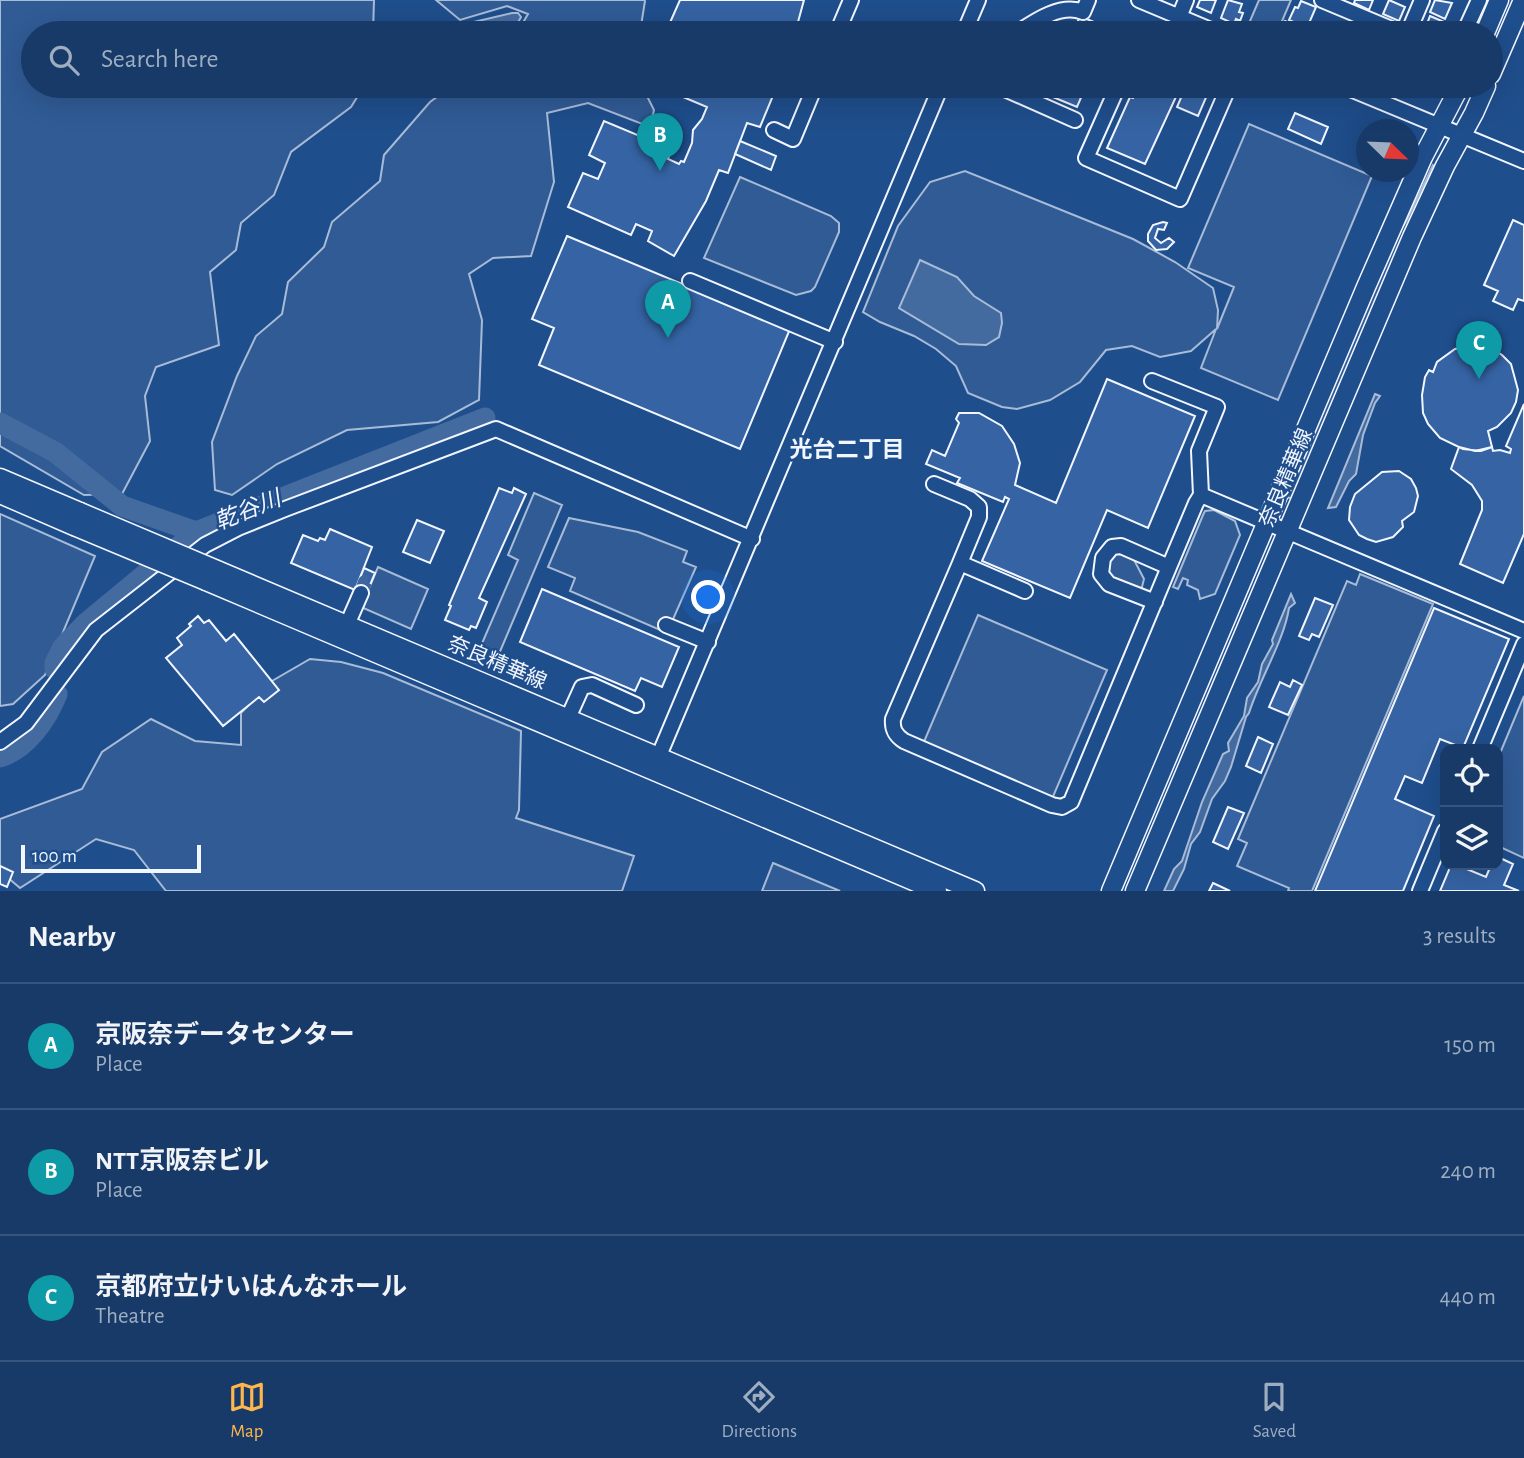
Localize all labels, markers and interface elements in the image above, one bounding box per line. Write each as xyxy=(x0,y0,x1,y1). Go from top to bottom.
search box xyxy=(21,21,1503,98)
icon: search xyxy=(45,41,83,79)
text: Search here xyxy=(101,46,219,72)
pin: B xyxy=(637,113,683,171)
north arrow xyxy=(1356,119,1419,182)
pin: A xyxy=(645,280,691,338)
pin: C xyxy=(1456,321,1502,379)
street label: 奈良精華線 xyxy=(1255,425,1316,530)
district label: 光台二丁目 xyxy=(790,437,905,462)
water label: 乾谷川 xyxy=(211,484,287,535)
your location xyxy=(691,580,725,614)
street label: 奈良精華線 xyxy=(445,632,550,693)
map controls xyxy=(1440,744,1503,870)
button: locate xyxy=(1440,744,1503,807)
button: layers xyxy=(1440,807,1503,870)
scale bar xyxy=(21,842,201,874)
text: 100 m xyxy=(32,847,77,866)
text: Nearby xyxy=(28,922,116,952)
text: 3 results xyxy=(1423,925,1496,948)
text: 京阪奈データセンター xyxy=(95,1022,355,1048)
text: A xyxy=(44,1034,58,1057)
text: 150 m xyxy=(1444,1034,1496,1057)
text: Place xyxy=(95,1053,143,1076)
text: NTT京阪奈ビル xyxy=(95,1148,269,1174)
text: B xyxy=(44,1160,58,1183)
text: 240 m xyxy=(1440,1160,1496,1183)
text: Place xyxy=(95,1179,143,1202)
text: 京都府立けいはんなホール xyxy=(95,1274,407,1300)
text: C xyxy=(45,1286,57,1309)
text: 440 m xyxy=(1440,1286,1496,1309)
text: Theatre xyxy=(95,1305,165,1328)
tab: Map xyxy=(228,1378,266,1443)
tab: Directions xyxy=(721,1378,797,1443)
tab: Saved xyxy=(1253,1378,1296,1443)

